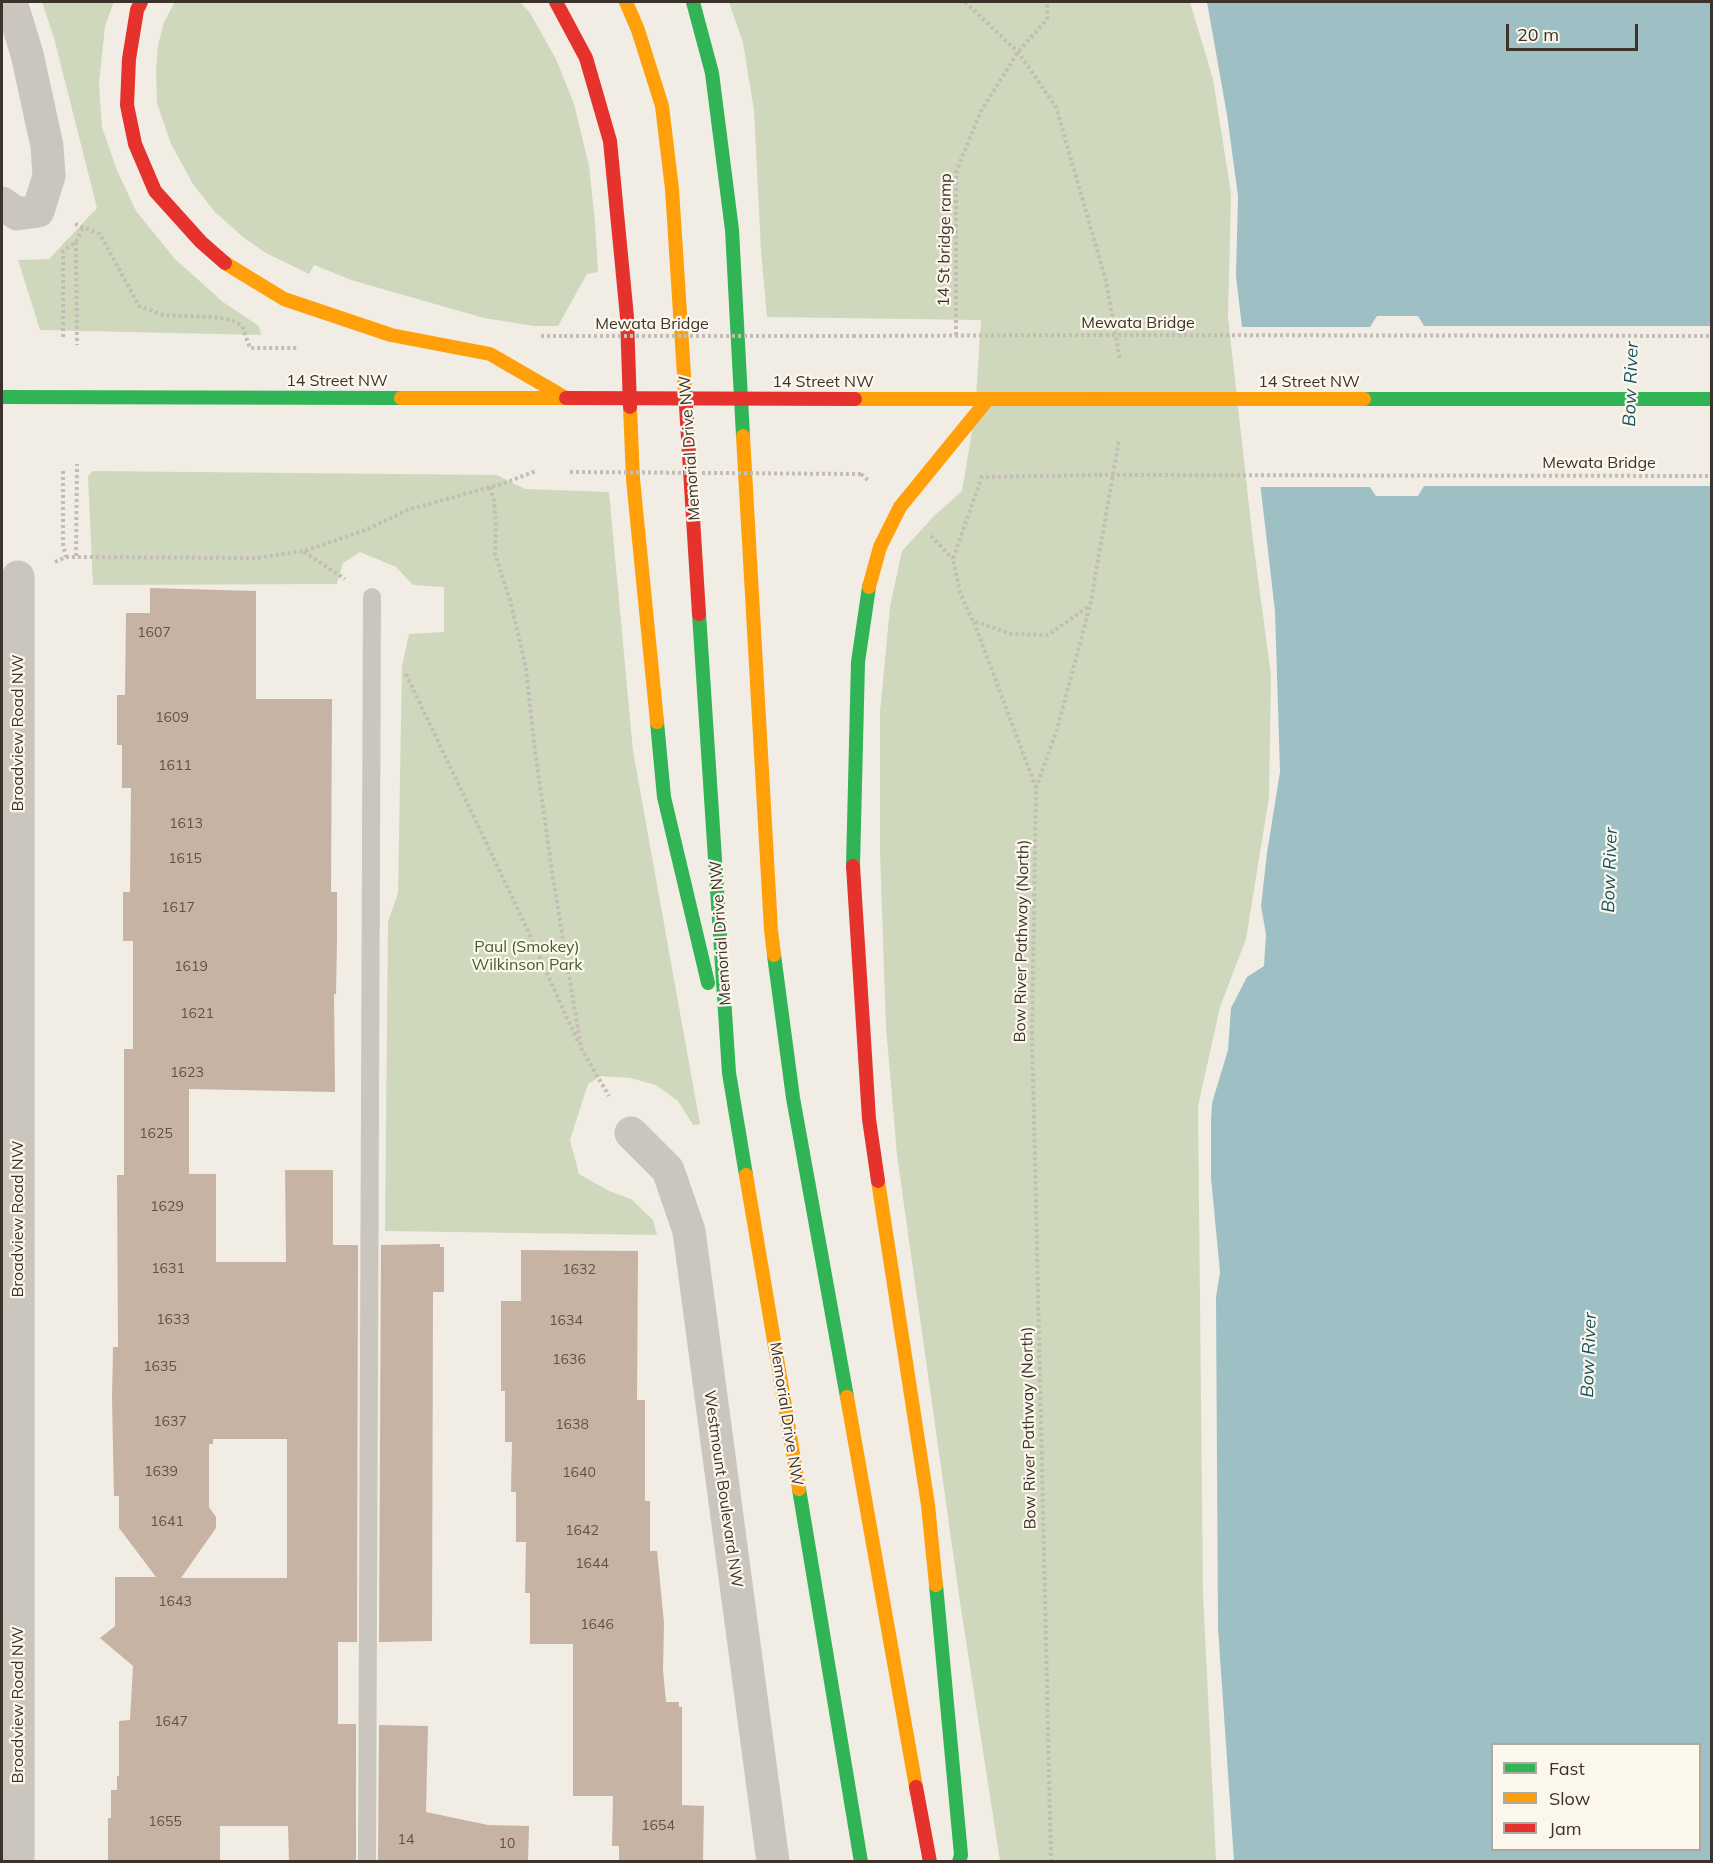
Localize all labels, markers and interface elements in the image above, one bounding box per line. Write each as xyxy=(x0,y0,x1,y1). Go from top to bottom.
scale bar xyxy=(1509,12,1641,50)
text: 20 m xyxy=(1517,23,1559,46)
street label: 14 St bridge ramp xyxy=(934,173,956,307)
street label: Mewata Bridge xyxy=(1081,313,1195,333)
street label: Mewata Bridge xyxy=(595,314,709,334)
water label: Bow River xyxy=(1619,341,1643,427)
street label: 14 Street NW xyxy=(286,371,388,391)
street label: 14 Street NW xyxy=(772,372,874,392)
street label: 14 Street NW xyxy=(1258,372,1360,392)
street label: Memorial Drive NW xyxy=(675,375,705,521)
street label: Mewata Bridge xyxy=(1542,453,1656,473)
house number: 1607 xyxy=(137,625,171,641)
street label: Broadview Road NW xyxy=(8,654,28,812)
house number: 1609 xyxy=(155,710,189,726)
house number: 1611 xyxy=(158,758,192,774)
house number: 1613 xyxy=(169,816,203,832)
water label: Bow River xyxy=(1598,827,1622,913)
street label: Bow River Pathway (North) xyxy=(1011,839,1033,1043)
house number: 1615 xyxy=(168,851,202,867)
street label: Memorial Drive NW xyxy=(706,860,736,1006)
house number: 1617 xyxy=(161,900,195,916)
park label: Paul (Smokey) Wilkinson Park xyxy=(471,937,583,975)
house number: 1619 xyxy=(174,959,208,975)
house number: 1621 xyxy=(180,1006,214,1022)
house number: 1623 xyxy=(170,1065,204,1081)
house number: 1625 xyxy=(139,1126,173,1142)
street label: Broadview Road NW xyxy=(8,1140,28,1298)
house number: 1629 xyxy=(150,1199,184,1215)
house number: 1631 xyxy=(151,1261,185,1277)
house number: 1632 xyxy=(562,1262,596,1278)
house number: 1633 xyxy=(156,1312,190,1328)
water label: Bow River xyxy=(1577,1312,1601,1398)
house number: 1634 xyxy=(549,1313,583,1329)
street label: Bow River Pathway (North) xyxy=(1018,1326,1040,1530)
street label: Memorial Drive NW xyxy=(765,1341,807,1487)
house number: 1636 xyxy=(552,1352,586,1368)
house number: 1635 xyxy=(143,1359,177,1375)
street label: Westmount Boulevard NW xyxy=(700,1389,746,1589)
house number: 1637 xyxy=(153,1414,187,1430)
house number: 1638 xyxy=(555,1417,589,1433)
house number: 1639 xyxy=(144,1464,178,1480)
house number: 1640 xyxy=(562,1465,596,1481)
house number: 1641 xyxy=(150,1514,184,1530)
house number: 1642 xyxy=(565,1523,599,1539)
house number: 1644 xyxy=(575,1556,609,1572)
house number: 1643 xyxy=(158,1594,192,1610)
house number: 1646 xyxy=(580,1617,614,1633)
street label: Broadview Road NW xyxy=(8,1626,28,1784)
house number: 1647 xyxy=(154,1714,188,1730)
legend xyxy=(1491,1743,1701,1851)
text: Fast xyxy=(1549,1757,1585,1780)
text: Slow xyxy=(1549,1787,1590,1810)
house number: 1655 xyxy=(148,1814,182,1830)
text: Jam xyxy=(1549,1817,1582,1840)
house number: 1654 xyxy=(641,1818,675,1834)
house number: 14 xyxy=(398,1832,414,1848)
house number: 10 xyxy=(499,1836,515,1852)

